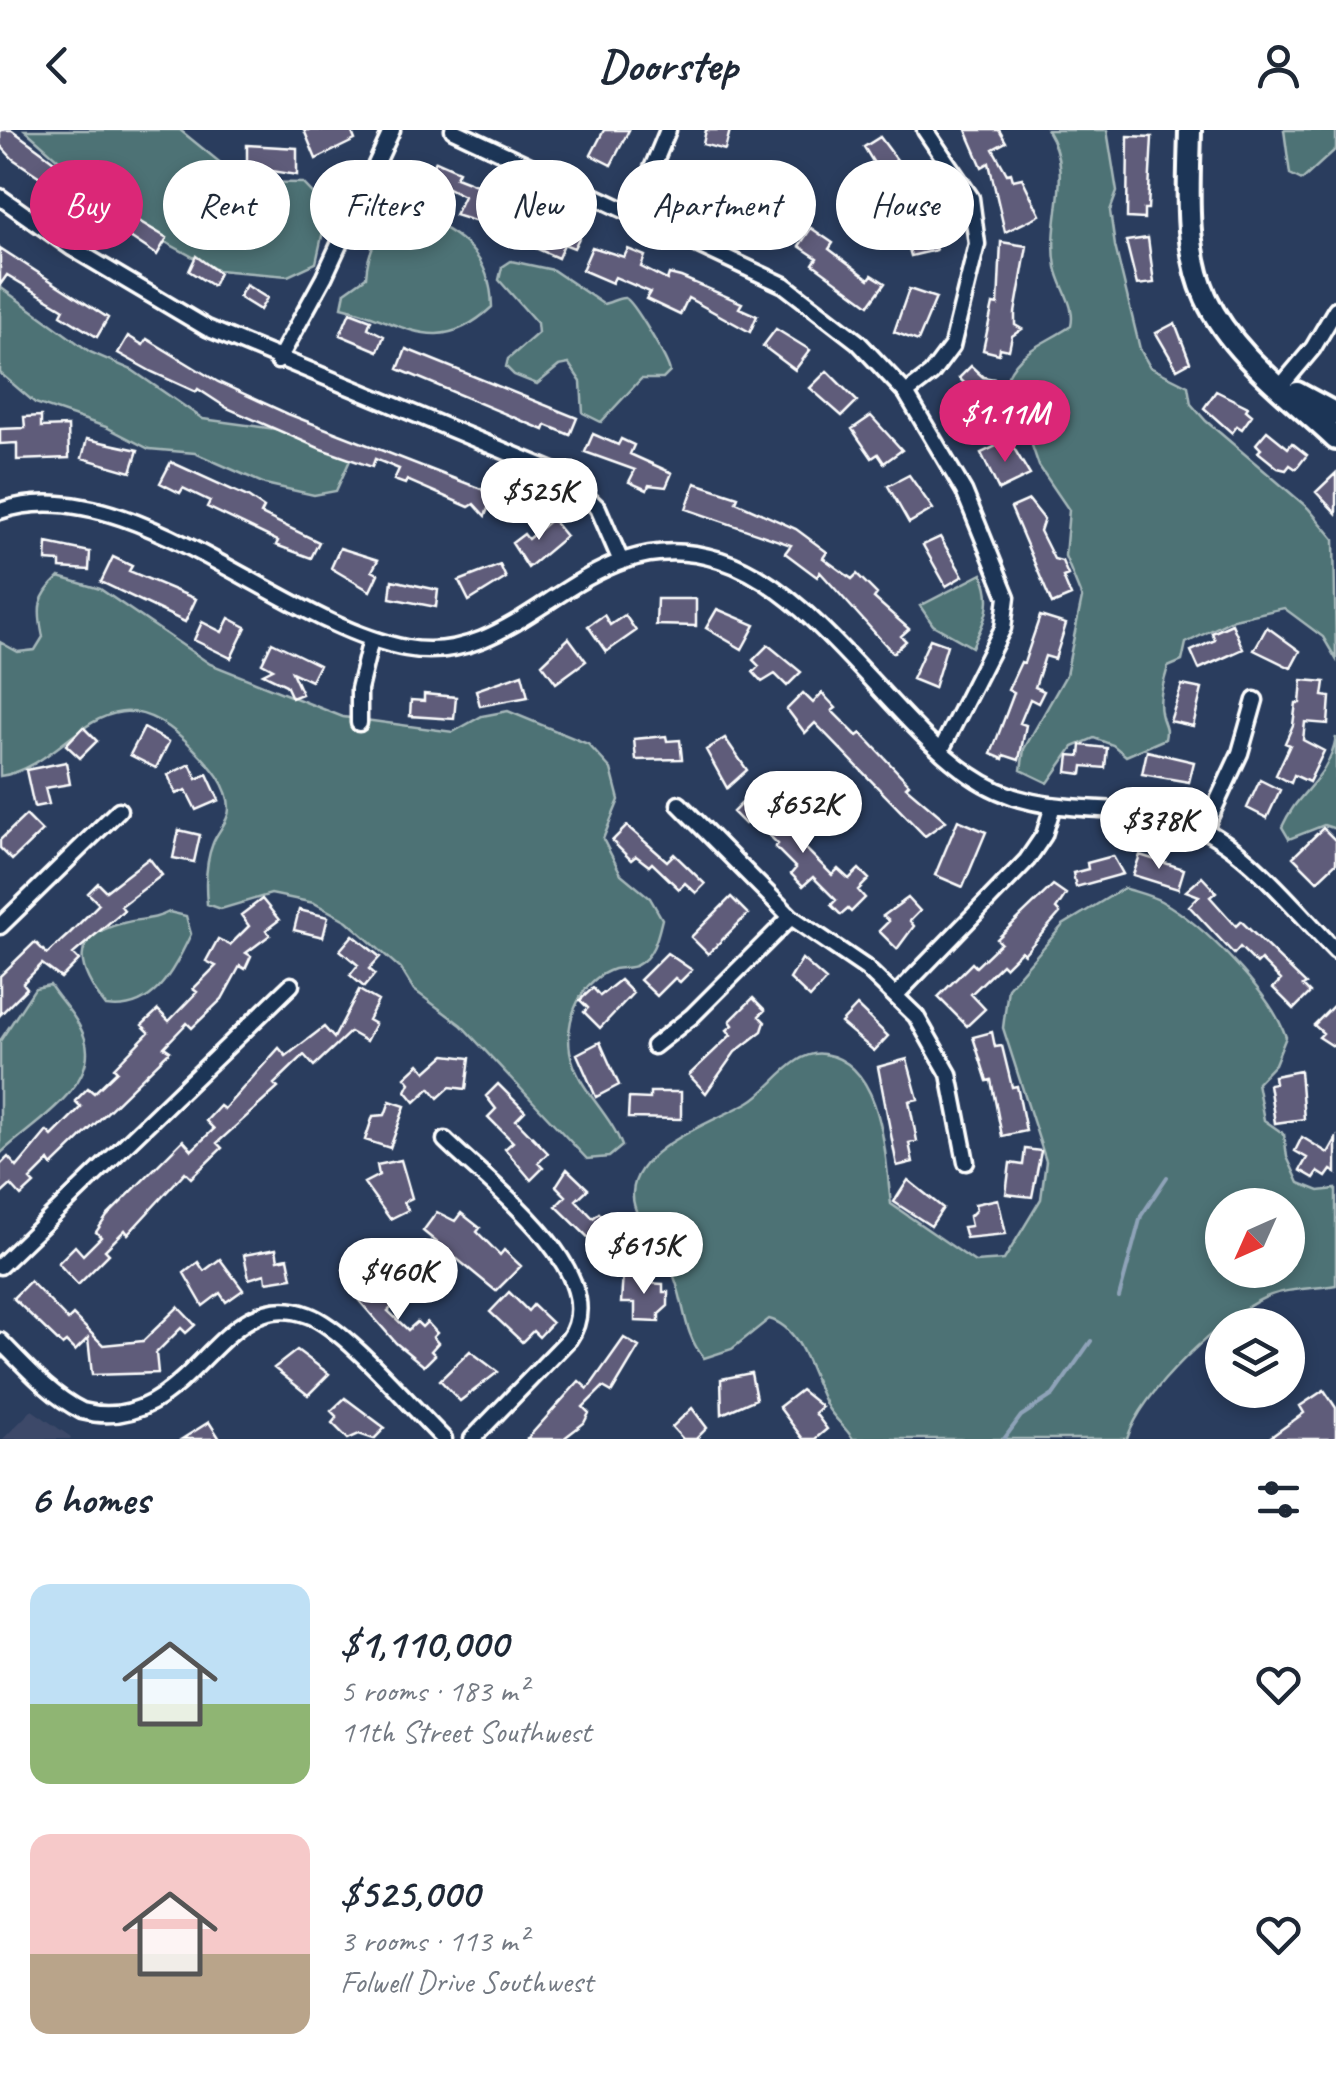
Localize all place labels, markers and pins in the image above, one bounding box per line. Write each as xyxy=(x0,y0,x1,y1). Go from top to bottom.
pin: $1.11M xyxy=(924,380,1086,465)
pin: $525K xyxy=(469,458,609,543)
pin: $652K xyxy=(733,771,873,856)
pin: $378K xyxy=(1089,787,1229,872)
pin: $615K xyxy=(574,1212,714,1297)
pin: $460K xyxy=(328,1238,468,1323)

